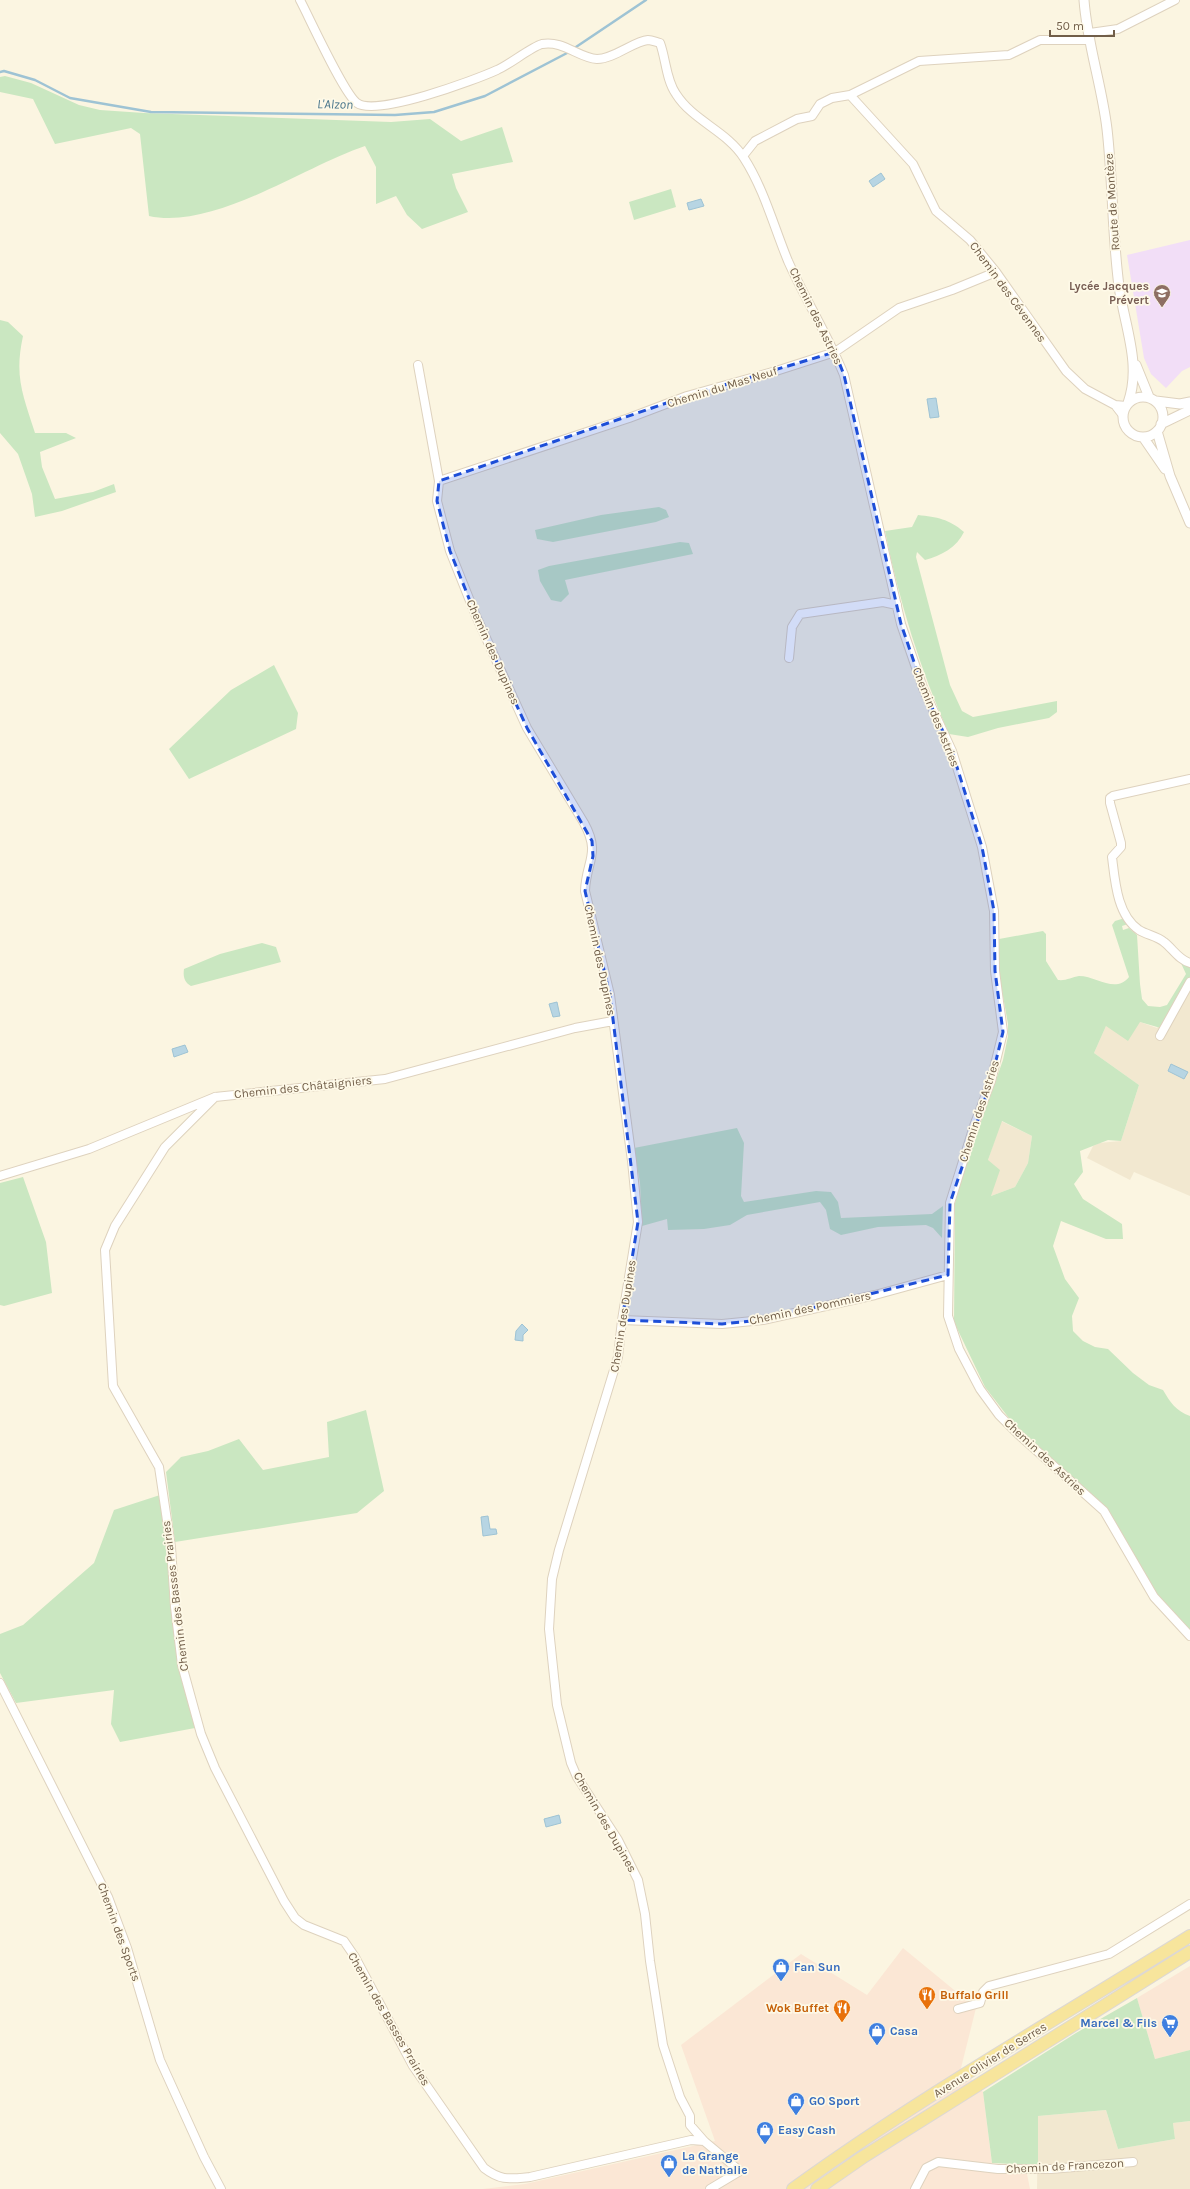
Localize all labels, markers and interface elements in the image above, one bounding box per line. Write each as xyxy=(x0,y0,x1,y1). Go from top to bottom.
scale bar xyxy=(1050,12,1114,38)
text: 50 m xyxy=(1056,19,1084,33)
water label: L'Alzon xyxy=(317,96,353,112)
street label: Route de Montèze xyxy=(1102,153,1122,251)
street label: Chemin des Cévennes xyxy=(967,239,1049,345)
street label: Chemin des Astries xyxy=(786,265,846,367)
place label: Lycée Jacques Prévert xyxy=(1069,279,1149,307)
school or university icon: Lycée Jacques Prévert xyxy=(1152,283,1172,308)
street label: Chemin du Mas Neuf xyxy=(665,363,780,410)
street label: Chemin des Dupines xyxy=(464,597,522,707)
street label: Chemin des Astries xyxy=(910,665,962,769)
street label: Chemin des Dupines xyxy=(581,903,619,1017)
street label: Chemin des Astries xyxy=(956,1058,1002,1164)
street label: Chemin des Châtaigniers xyxy=(233,1073,373,1101)
street label: Chemin des Dupines xyxy=(607,1259,639,1373)
street label: Chemin des Pommiers xyxy=(748,1288,872,1328)
street label: Chemin des Astries xyxy=(1001,1416,1089,1498)
street label: Chemin des Basses Prairies xyxy=(159,1520,191,1672)
street label: Chemin des Dupines xyxy=(571,1769,639,1875)
street label: Chemin des Sports xyxy=(95,1881,143,1983)
street label: Chemin des Basses Prairies xyxy=(345,1950,433,2088)
shop icon: Fan Sun xyxy=(771,1957,791,1982)
place label: Fan Sun xyxy=(794,1960,840,1974)
restaurant icon: Buffalo Grill xyxy=(917,1985,937,2010)
place label: Buffalo Grill xyxy=(940,1988,1009,2002)
restaurant icon: Wok Buffet xyxy=(832,1998,852,2023)
place label: Wok Buffet xyxy=(766,2001,829,2015)
supermarket icon: Marcel & Fils xyxy=(1160,2013,1180,2038)
place label: Marcel & Fils xyxy=(1080,2016,1157,2030)
street label: Avenue Olivier de Serres xyxy=(931,2019,1049,2101)
shop icon: Casa xyxy=(867,2021,887,2046)
place label: Casa xyxy=(890,2024,918,2038)
shop icon: GO Sport xyxy=(786,2091,806,2116)
place label: GO Sport xyxy=(809,2094,860,2108)
shop icon: Easy Cash xyxy=(755,2120,775,2145)
place label: Easy Cash xyxy=(778,2123,836,2137)
place label: La Grange de Nathalie xyxy=(682,2149,748,2177)
shop icon: La Grange de Nathalie xyxy=(659,2153,679,2178)
street label: Chemin de Francezon xyxy=(1006,2156,1124,2176)

